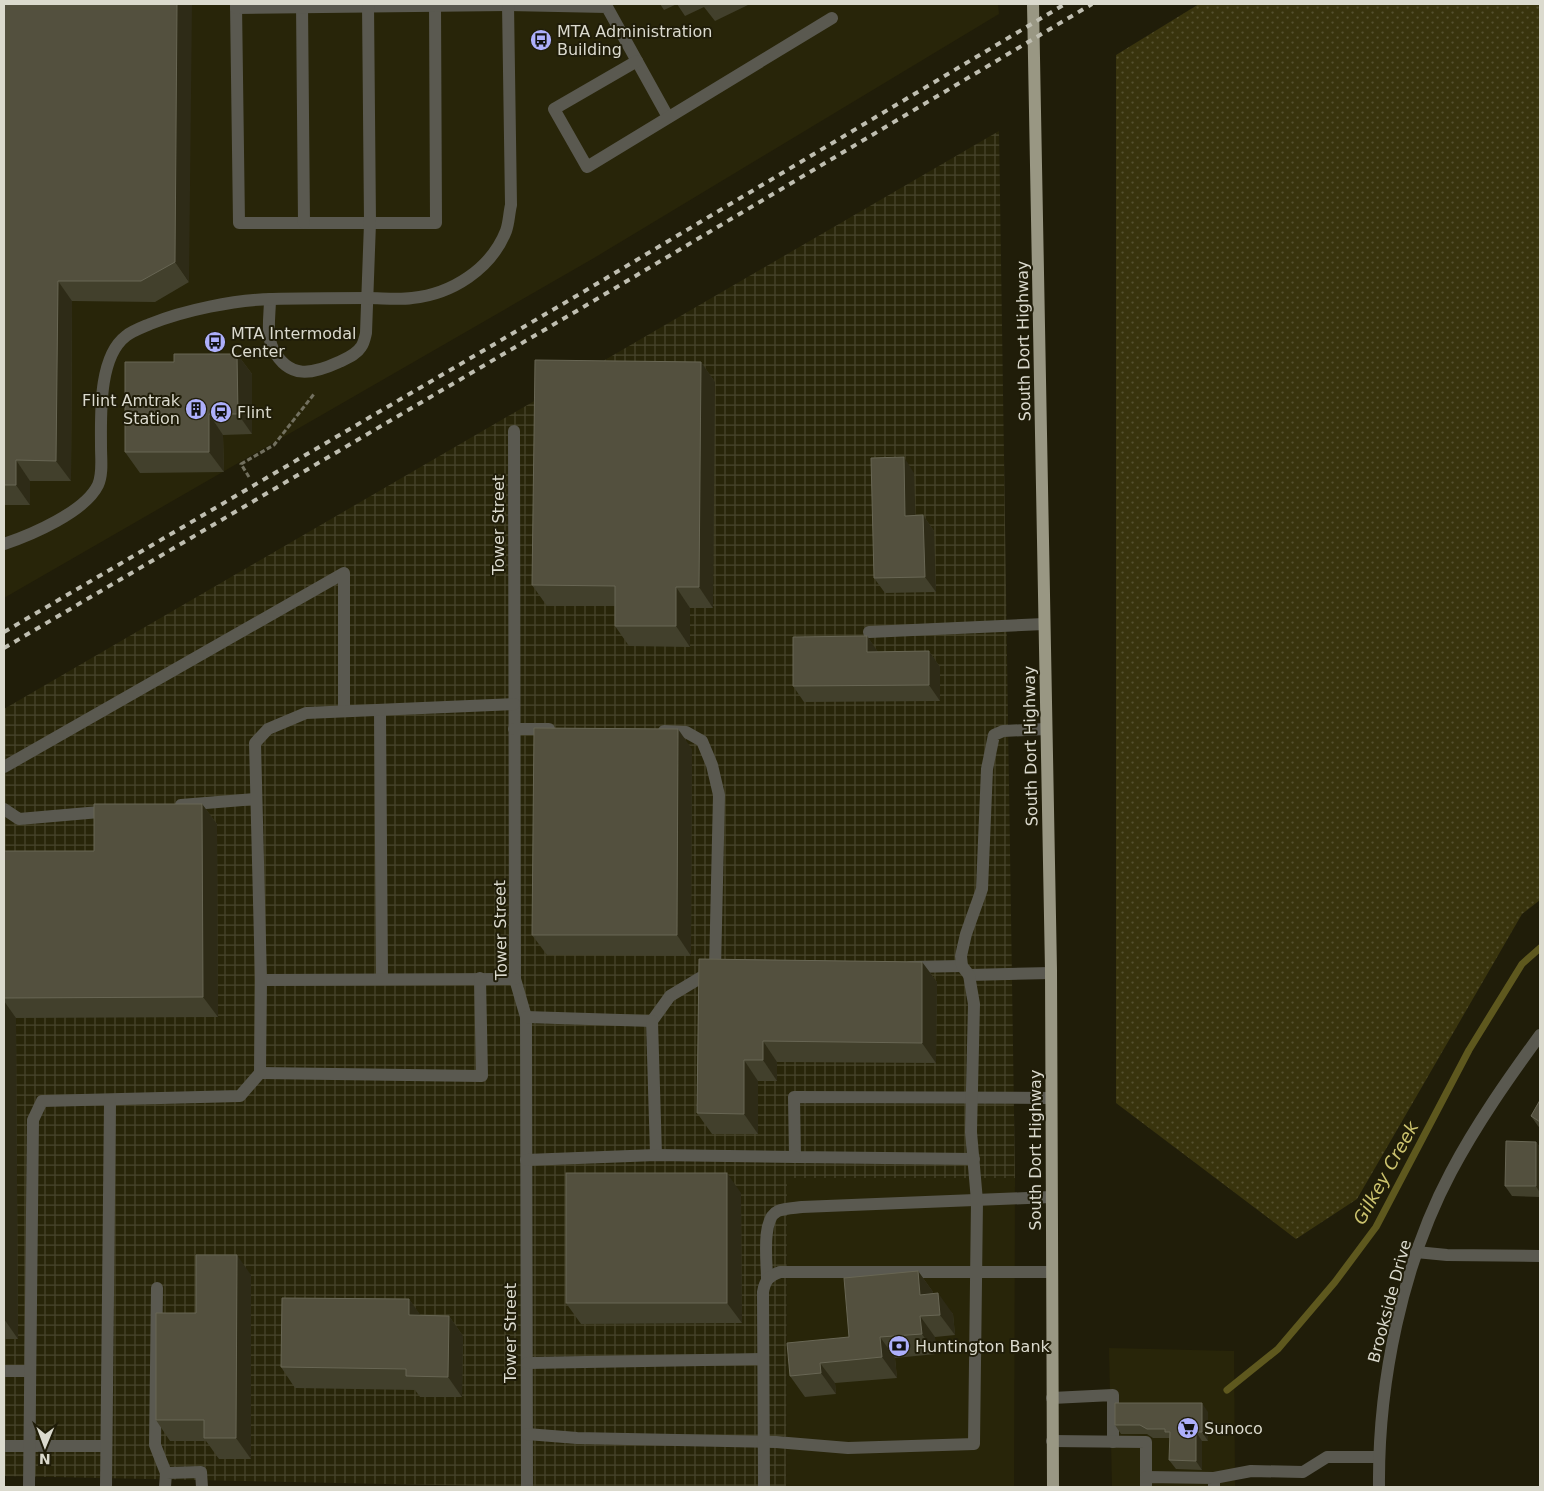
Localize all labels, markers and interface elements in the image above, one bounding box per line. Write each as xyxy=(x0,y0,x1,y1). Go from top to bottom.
place label: MTA Administration Building xyxy=(557,22,712,59)
bus stop icon: MTA Administration Building xyxy=(529,28,553,52)
street label: South Dort Highway xyxy=(1013,260,1034,422)
place label: MTA Intermodal Center xyxy=(231,324,356,361)
bus stop icon: MTA Intermodal Center xyxy=(203,330,227,354)
place label: Flint Amtrak Station xyxy=(82,391,181,428)
building icon: Flint Amtrak Station xyxy=(184,397,208,421)
station icon: Flint xyxy=(209,400,233,424)
place label: Flint xyxy=(237,403,272,422)
street label: Tower Street xyxy=(489,475,508,576)
street label: South Dort Highway xyxy=(1020,665,1041,827)
street label: Tower Street xyxy=(490,880,511,981)
street label: South Dort Highway xyxy=(1026,1070,1045,1230)
water label: Gilkey Creek xyxy=(1349,1116,1423,1228)
street label: Brookside Drive xyxy=(1364,1238,1415,1365)
street label: Tower Street xyxy=(501,1283,520,1384)
bank icon: Huntington Bank xyxy=(887,1334,911,1358)
place label: Huntington Bank xyxy=(915,1337,1051,1356)
supermarket icon: Sunoco xyxy=(1176,1416,1200,1440)
place label: Sunoco xyxy=(1204,1419,1263,1438)
north arrow xyxy=(20,1421,70,1471)
text: N xyxy=(39,1451,51,1467)

